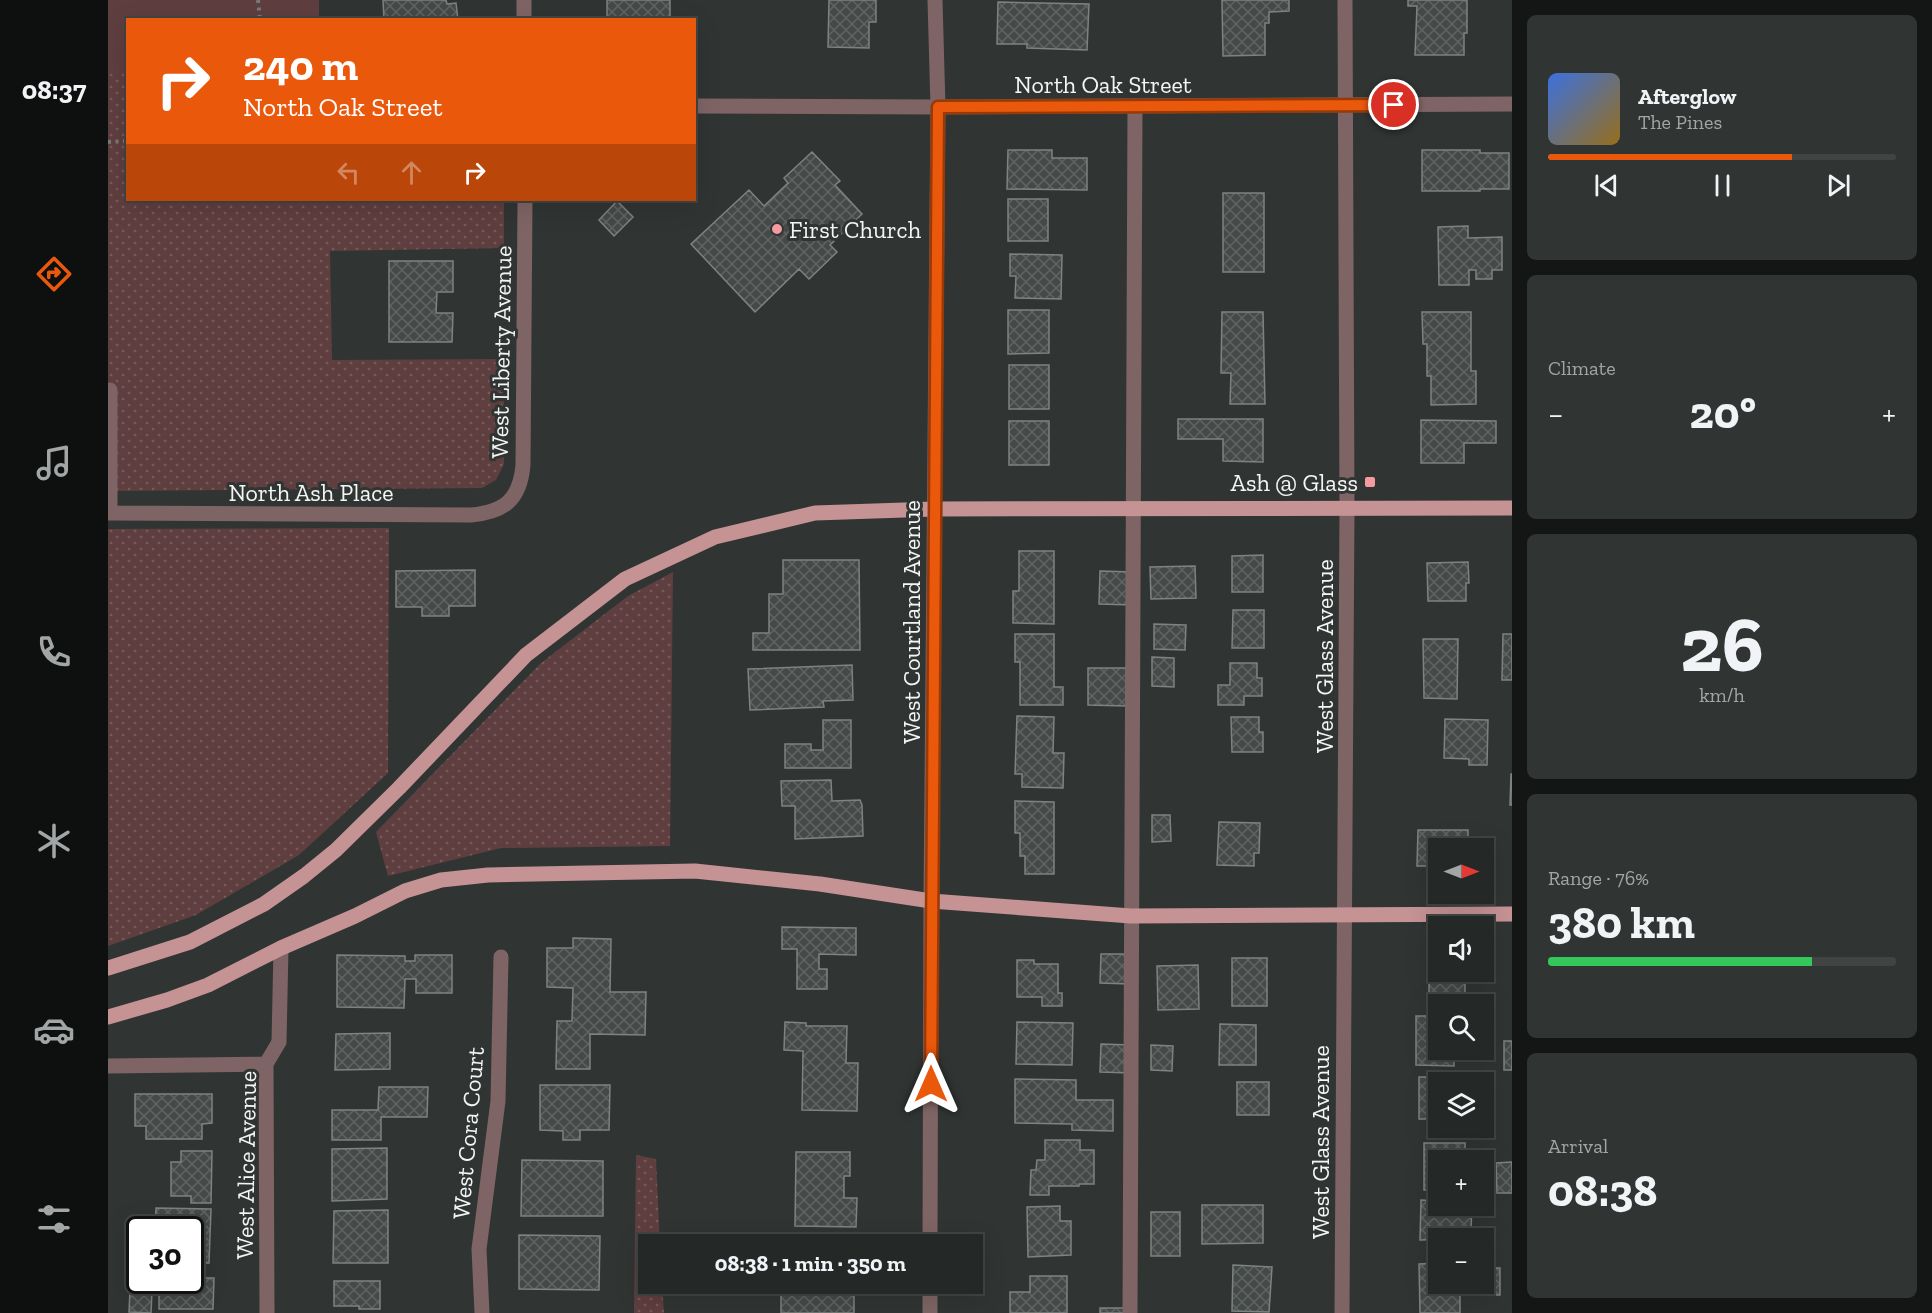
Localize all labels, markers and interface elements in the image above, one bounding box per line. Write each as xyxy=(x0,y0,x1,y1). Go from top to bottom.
text: 240 m xyxy=(243,40,358,91)
icon: right xyxy=(144,42,222,120)
street label: North Oak Street xyxy=(1014,70,1192,99)
text: 08:37 xyxy=(22,74,86,106)
pin xyxy=(1368,79,1419,130)
text: Afterglow xyxy=(1638,83,1736,110)
icon: arrive xyxy=(1377,88,1410,121)
text: North Oak Street xyxy=(243,91,442,123)
text: The Pines xyxy=(1638,110,1722,134)
icon: left xyxy=(332,156,365,189)
icon: ahead xyxy=(395,156,428,189)
icon: right xyxy=(458,156,491,189)
icon: previous xyxy=(1590,169,1623,202)
icon: pause xyxy=(1706,169,1739,202)
icon: next xyxy=(1822,169,1855,202)
place label: First Church xyxy=(789,215,922,244)
marker: First Church xyxy=(770,222,784,236)
street label: West Liberty Avenue xyxy=(485,245,517,459)
icon: directions xyxy=(33,253,75,295)
text: Climate xyxy=(1548,356,1616,380)
text: 20° xyxy=(1690,386,1756,440)
text: − xyxy=(1548,394,1563,433)
text: + xyxy=(1882,394,1896,433)
icon: music xyxy=(33,442,75,484)
place label: Ash @ Glass xyxy=(1231,468,1358,497)
marker: Ash @ Glass xyxy=(1363,475,1377,489)
street label: North Ash Place xyxy=(228,478,394,507)
street label: West Courtland Avenue xyxy=(897,500,926,744)
street label: West Glass Avenue xyxy=(1310,559,1339,753)
text: 26 xyxy=(1680,597,1764,691)
icon: phone xyxy=(33,631,75,673)
text: km/h xyxy=(1699,683,1745,707)
icon: climate xyxy=(33,820,75,862)
north arrow xyxy=(1428,838,1494,904)
map controls xyxy=(1428,838,1494,1294)
text: Range · 76% xyxy=(1548,866,1649,890)
text: 380 km xyxy=(1548,896,1695,950)
button: sound xyxy=(1428,916,1494,982)
button: search xyxy=(1428,994,1494,1060)
icon: car xyxy=(33,1009,75,1051)
street label: West Glass Avenue xyxy=(1306,1045,1335,1239)
street label: West Cora Court xyxy=(446,1046,490,1220)
position arrow xyxy=(899,1052,963,1116)
street label: West Alice Avenue xyxy=(230,1070,262,1260)
button: layers xyxy=(1428,1072,1494,1138)
text: Arrival xyxy=(1548,1134,1608,1158)
button: + xyxy=(1428,1150,1494,1216)
text: 08:38 xyxy=(1548,1164,1658,1218)
icon: filters xyxy=(33,1198,75,1240)
speed limit sign: 30 xyxy=(126,1216,204,1294)
button: − xyxy=(1428,1228,1494,1294)
text: 08:38 · 1 min · 350 m xyxy=(715,1250,906,1277)

